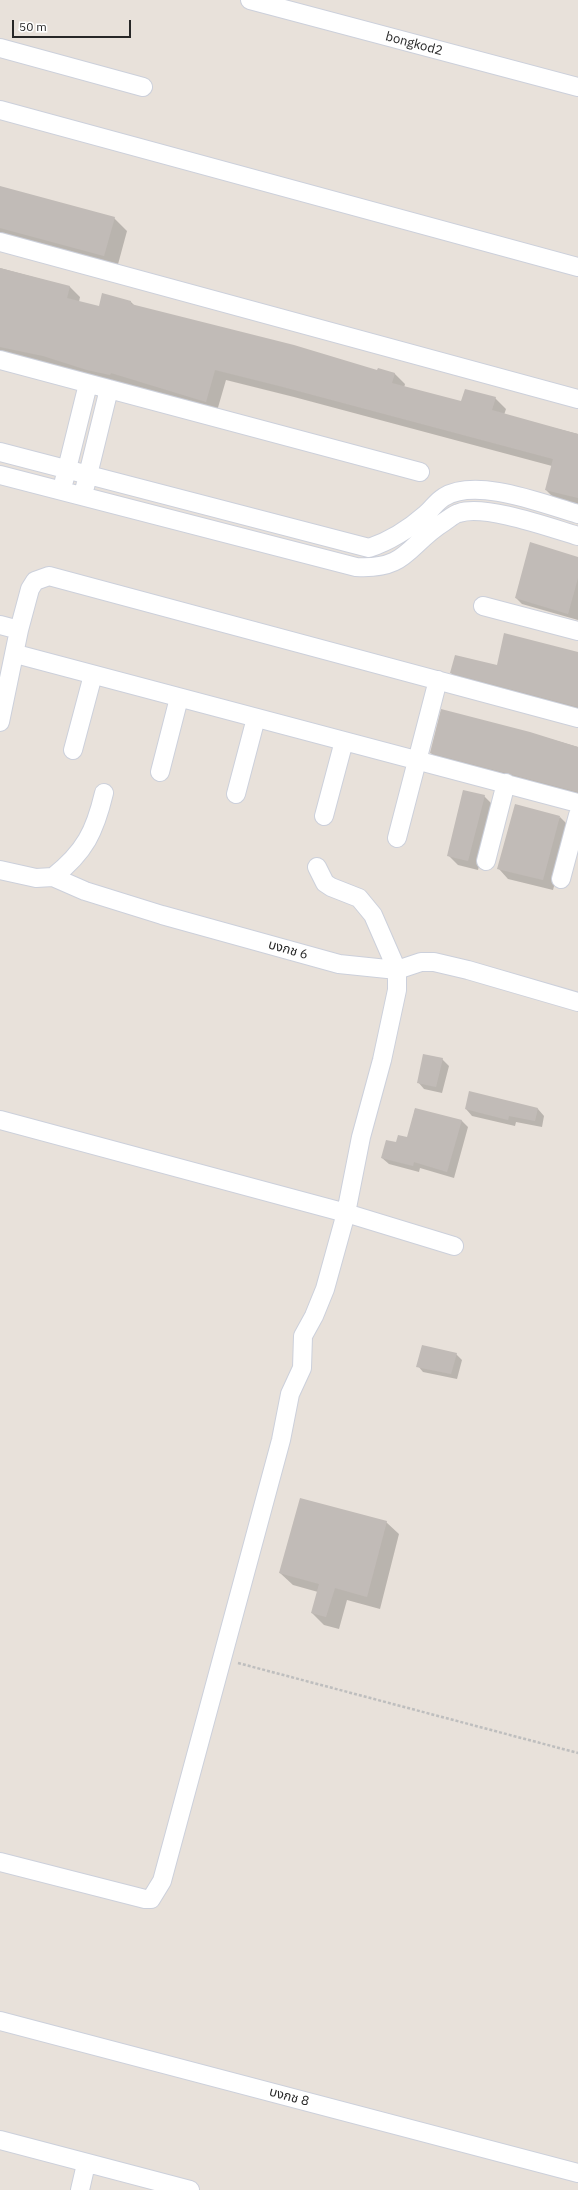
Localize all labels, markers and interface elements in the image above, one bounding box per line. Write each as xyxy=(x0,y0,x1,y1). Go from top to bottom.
scale bar xyxy=(14,12,133,38)
text: 50 m xyxy=(19,19,47,34)
street label: bongkod2 xyxy=(384,29,444,59)
street label: บงกช 6 xyxy=(266,937,310,963)
street label: บงกช 8 xyxy=(267,2084,311,2110)

